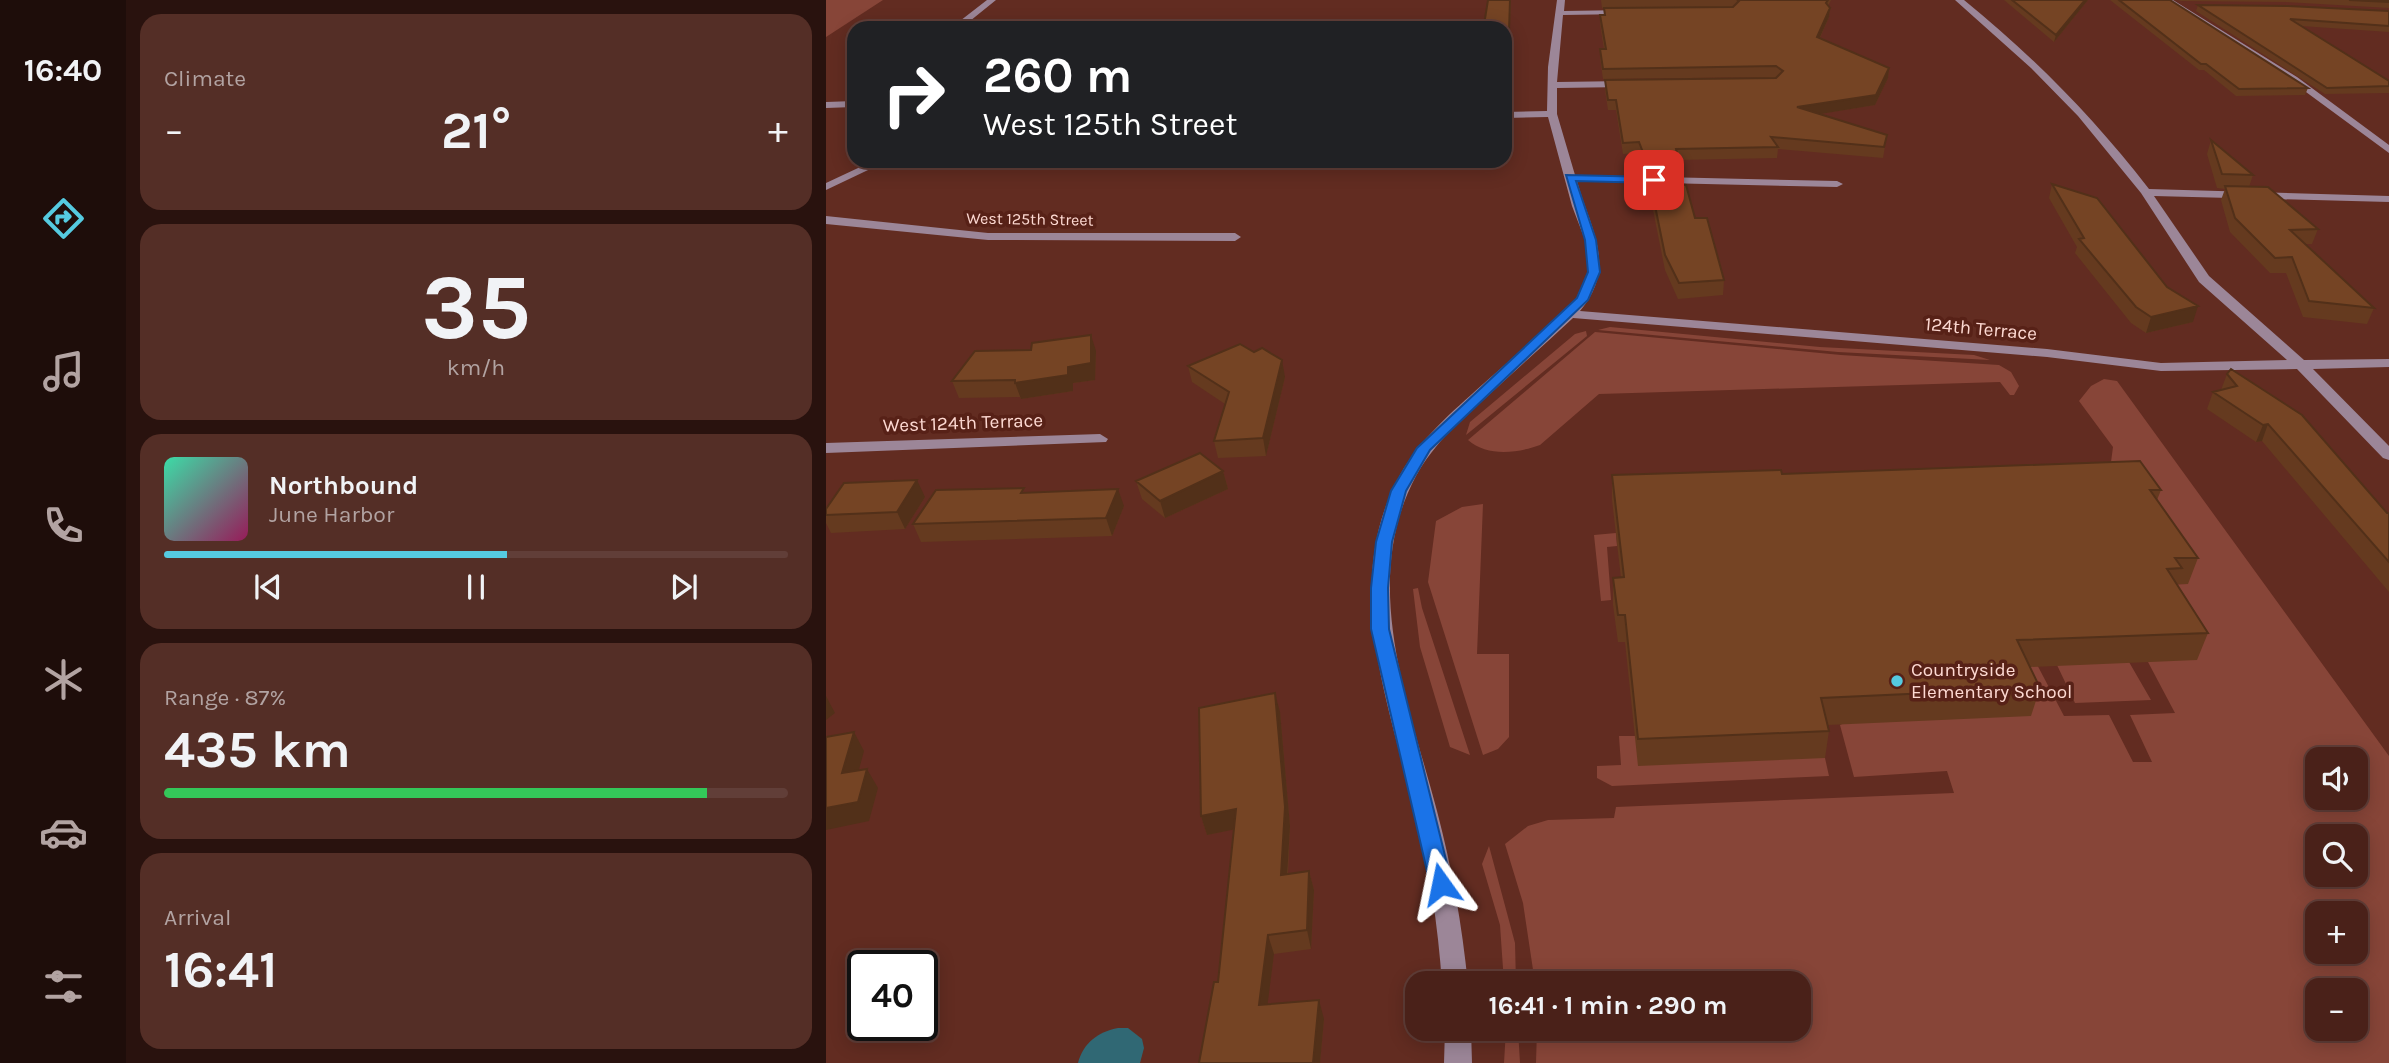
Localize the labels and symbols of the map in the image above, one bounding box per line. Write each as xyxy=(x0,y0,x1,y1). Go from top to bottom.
pin xyxy=(1624,150,1684,210)
street label: West 125th Street xyxy=(966,208,1094,230)
street label: 124th Terrace xyxy=(1924,313,2038,345)
street label: West 124th Terrace xyxy=(882,409,1044,437)
place label: Countryside Elementary School xyxy=(1911,659,2072,703)
marker: Countryside Elementary School xyxy=(1889,673,1905,689)
position arrow xyxy=(1404,847,1478,921)
speed limit sign: 40 xyxy=(847,950,938,1041)

